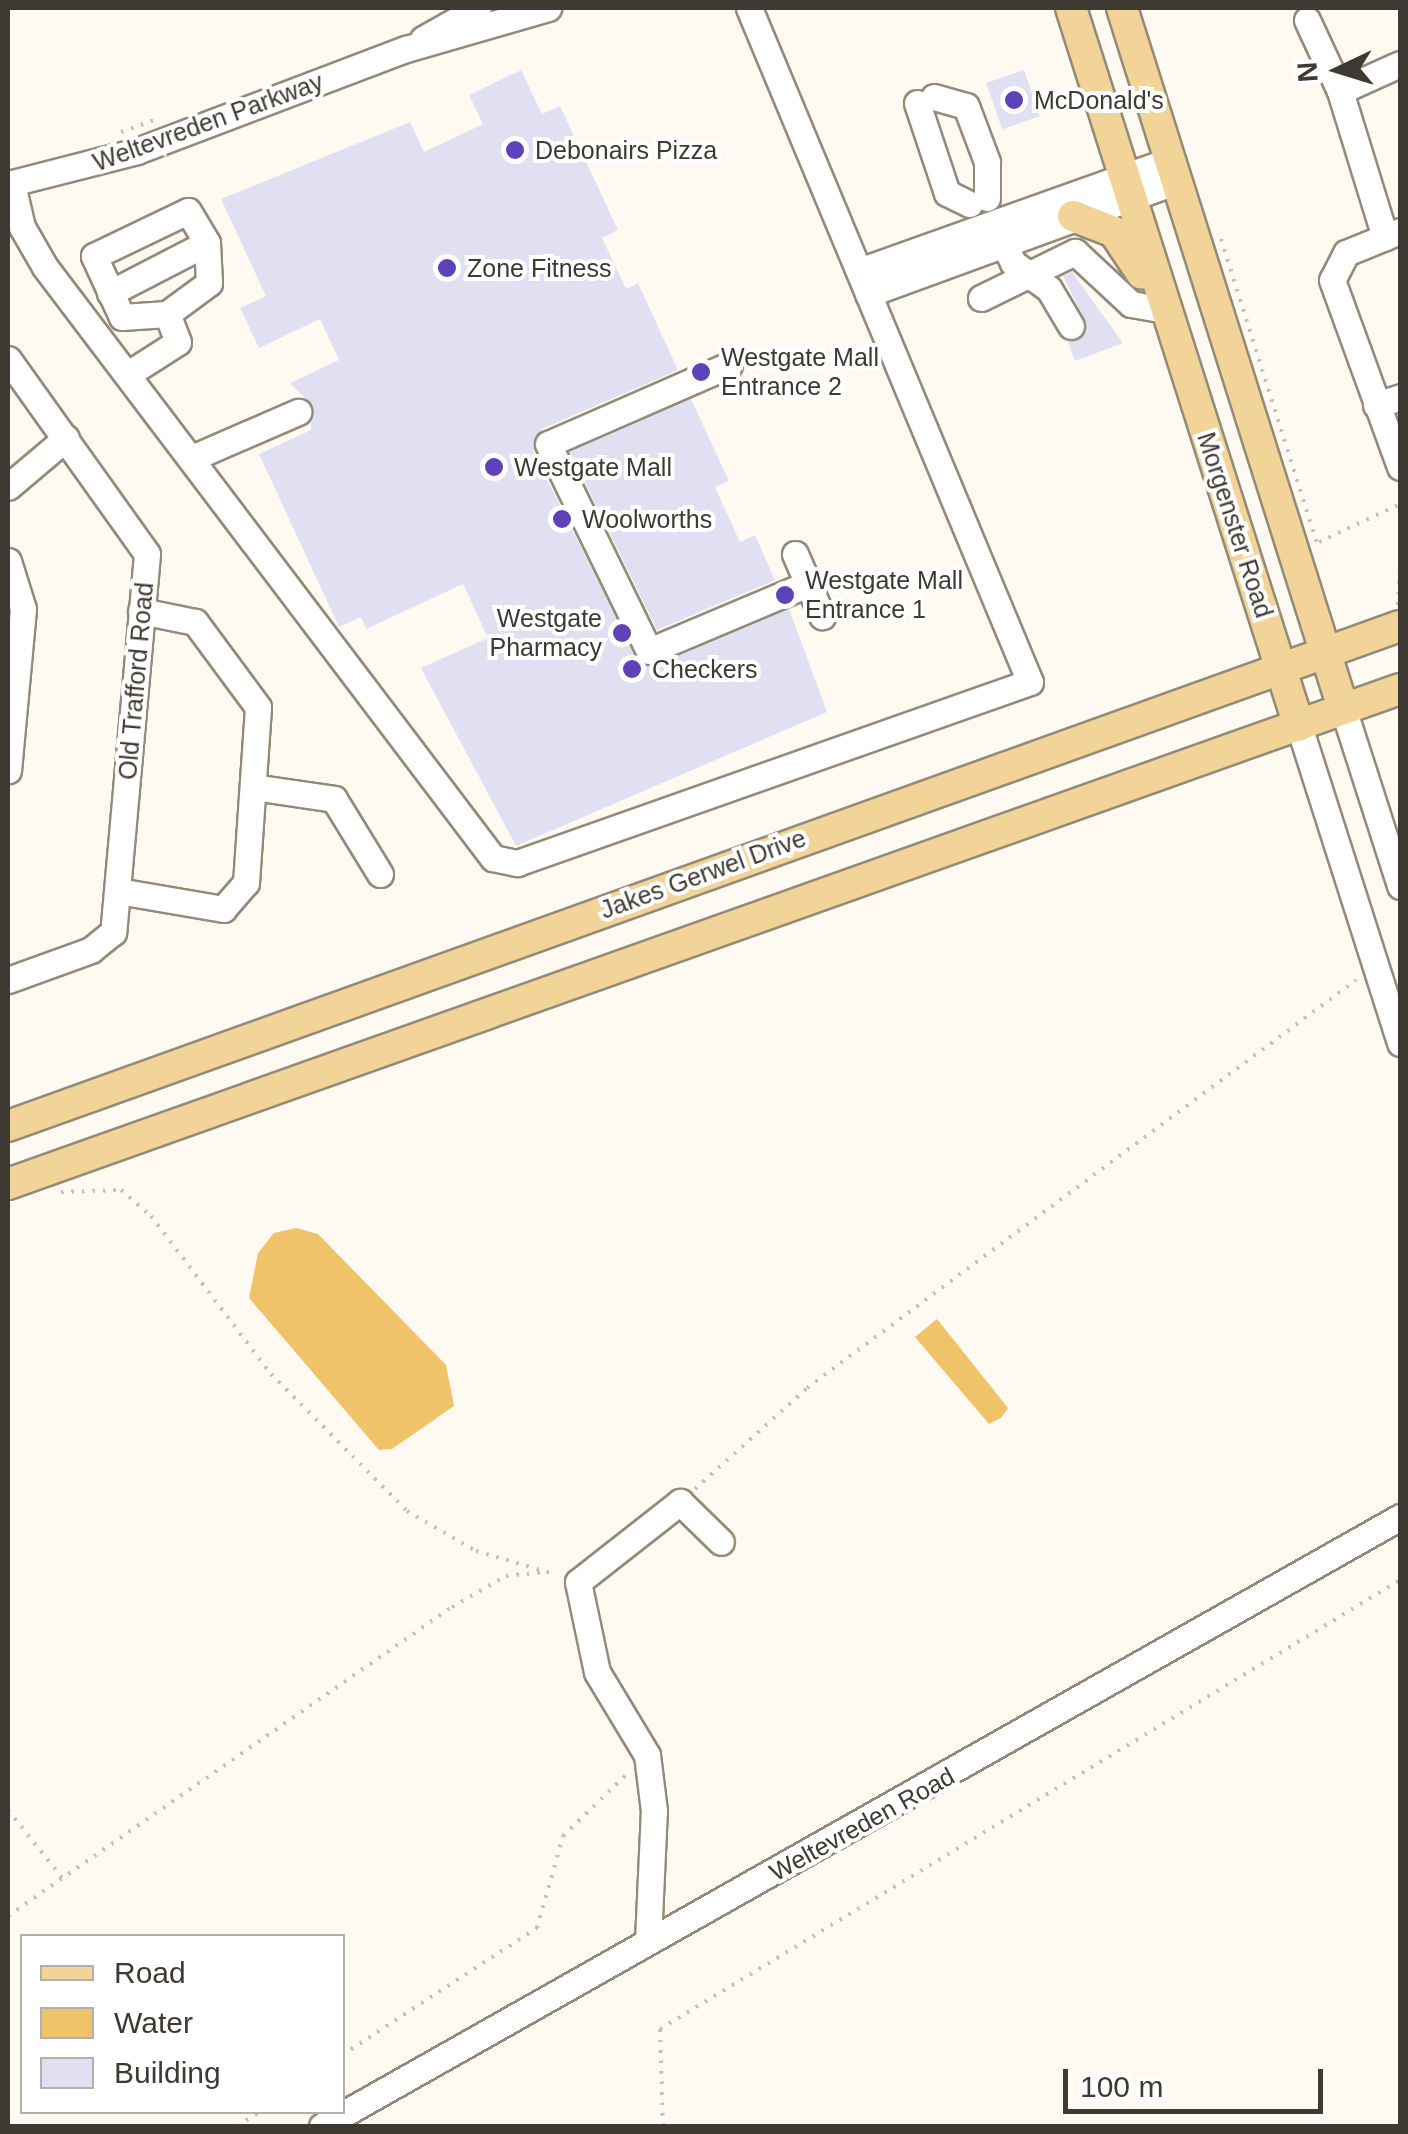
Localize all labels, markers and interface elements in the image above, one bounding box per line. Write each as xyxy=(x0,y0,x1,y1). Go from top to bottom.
north arrow xyxy=(1288,20,1388,120)
text: N xyxy=(1291,61,1324,83)
street label: Weltevreden Parkway xyxy=(89,66,327,178)
place label: McDonald's xyxy=(1034,85,1164,115)
marker: McDonald's xyxy=(1003,89,1025,111)
place label: Debonairs Pizza xyxy=(535,135,717,165)
marker: Debonairs Pizza xyxy=(504,139,526,161)
place label: Zone Fitness xyxy=(467,253,612,283)
marker: Zone Fitness xyxy=(436,257,458,279)
place label: Westgate Mall Entrance 2 xyxy=(721,343,879,402)
marker: Westgate Mall Entrance 2 xyxy=(690,361,712,383)
street label: Morgenster Road xyxy=(1191,429,1279,621)
place label: Westgate Mall xyxy=(514,452,672,482)
marker: Westgate Mall xyxy=(483,456,505,478)
place label: Woolworths xyxy=(582,504,712,534)
marker: Woolworths xyxy=(551,508,573,530)
place label: Westgate Mall Entrance 1 xyxy=(805,566,963,625)
street label: Old Trafford Road xyxy=(112,581,160,781)
marker: Westgate Mall Entrance 1 xyxy=(774,584,796,606)
place label: Westgate Pharmacy xyxy=(489,604,602,663)
marker: Westgate Pharmacy xyxy=(611,622,633,644)
place label: Checkers xyxy=(652,654,758,684)
marker: Checkers xyxy=(621,658,643,680)
street label: Jakes Gerwel Drive xyxy=(596,823,810,925)
street label: Weltevreden Road xyxy=(764,1761,960,1887)
legend xyxy=(20,1934,345,2114)
text: Road xyxy=(114,1956,186,1989)
text: Water xyxy=(114,2006,193,2039)
scale bar xyxy=(1068,2049,1328,2111)
text: Building xyxy=(114,2056,221,2089)
text: 100 m xyxy=(1080,2070,1163,2103)

